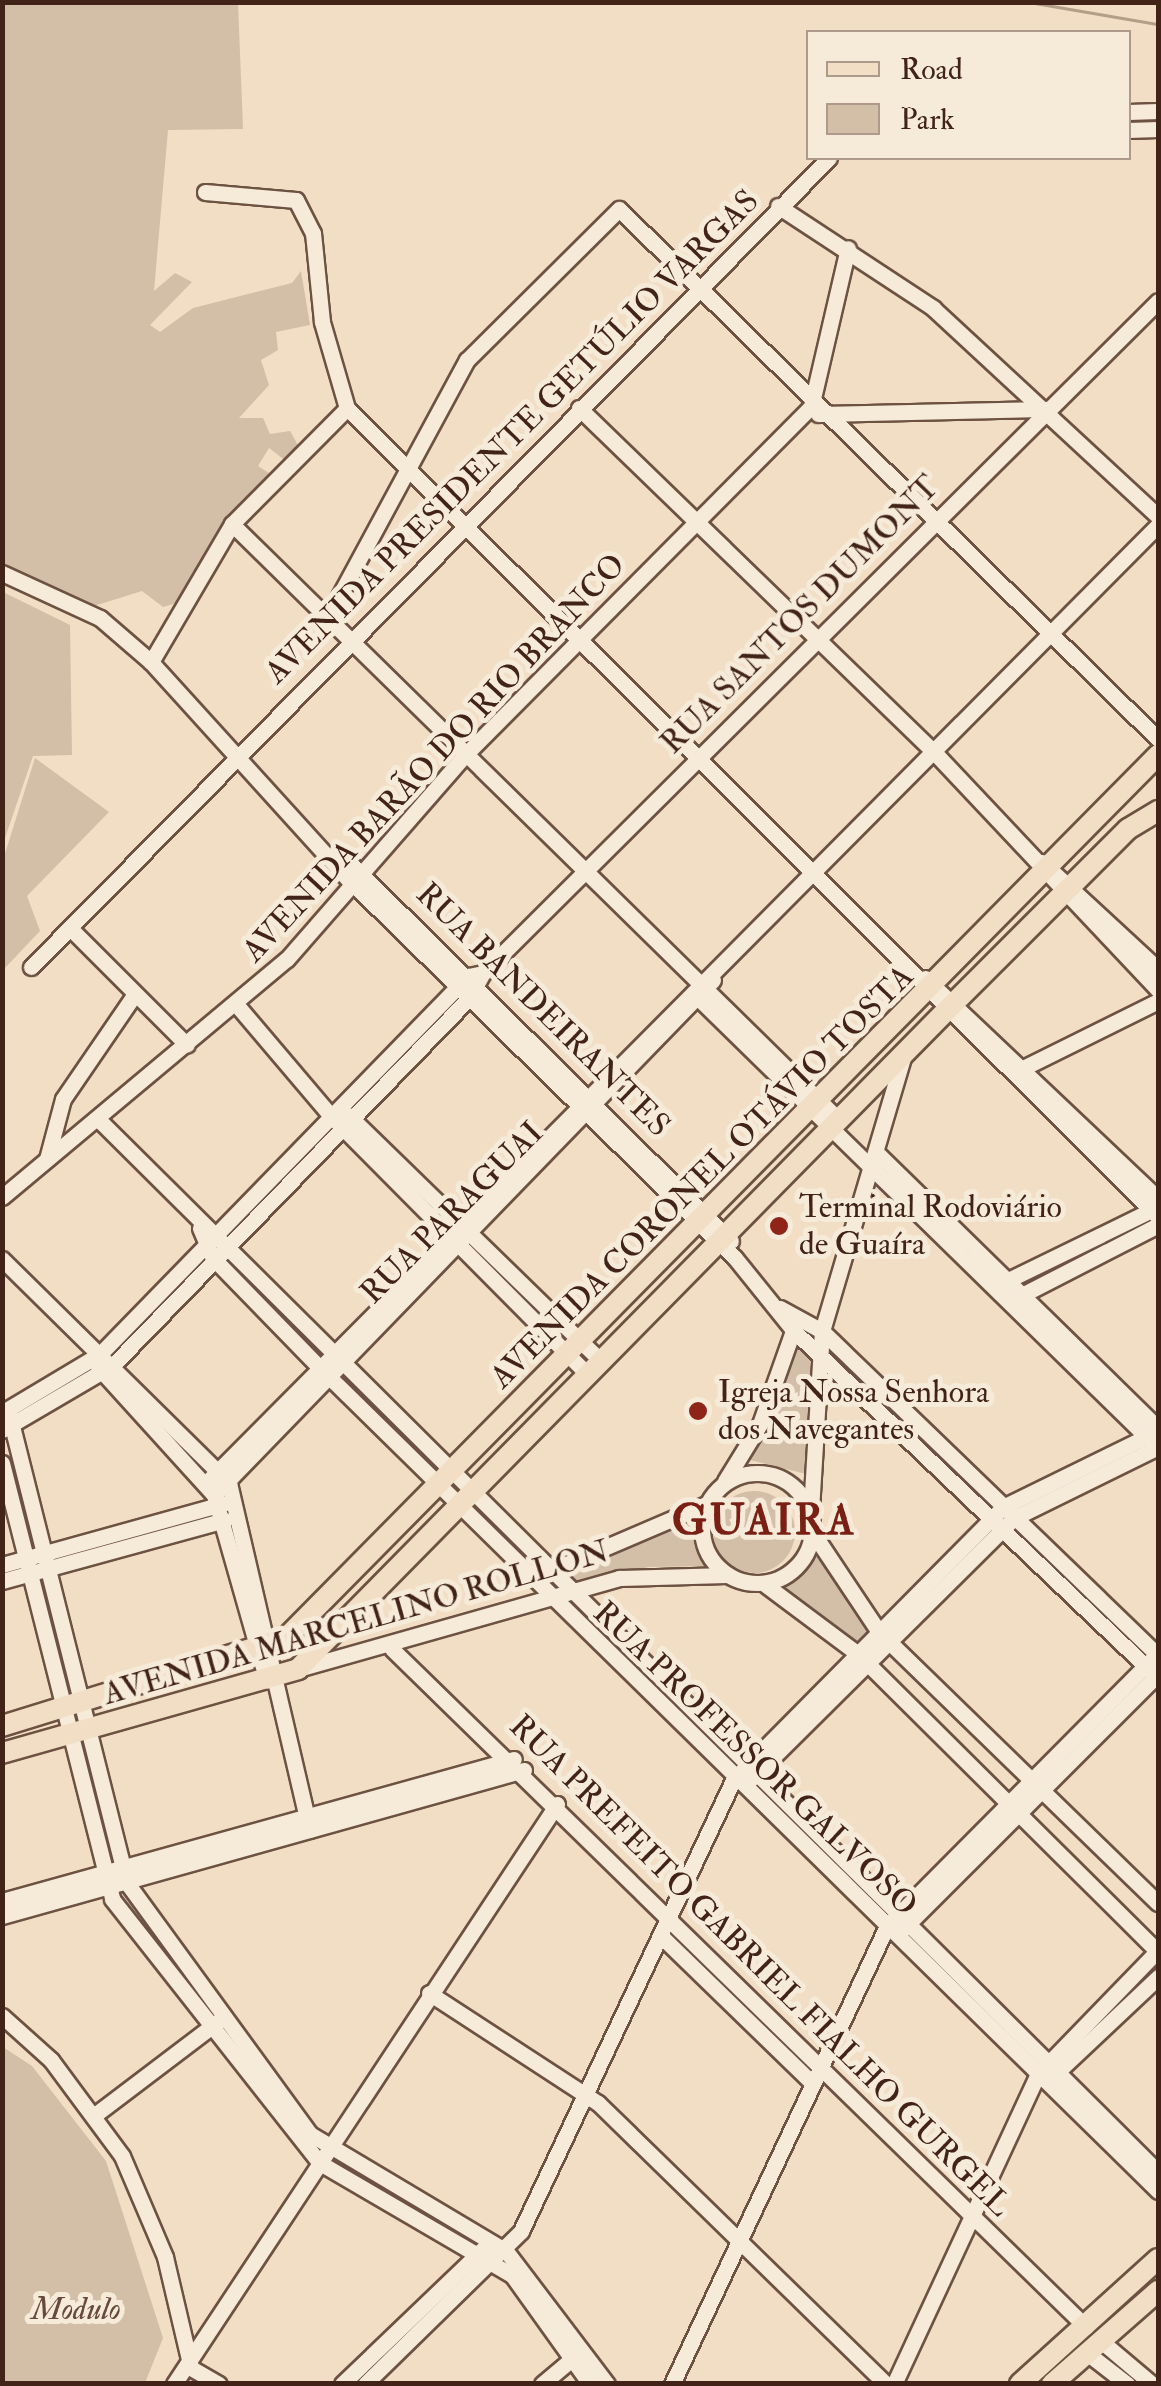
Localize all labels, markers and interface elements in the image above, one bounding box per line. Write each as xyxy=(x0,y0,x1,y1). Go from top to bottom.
legend xyxy=(806,30,1131,160)
text: Road xyxy=(900,51,963,88)
text: Park xyxy=(900,101,955,138)
street label: AVENIDA PRESIDENTE GETÚLIO VARGAS xyxy=(257,182,767,692)
street label: RUA SANTOS DUMONT xyxy=(653,468,947,762)
street label: AVENIDA BARÃO DO RIO BRANCO xyxy=(234,546,634,970)
street label: RUA BANDEIRANTES xyxy=(408,875,678,1145)
street label: AVENIDA CORONEL OTÁVIO TOSTA xyxy=(482,957,922,1397)
street label: RUA PARAGUAI xyxy=(353,1114,551,1312)
place label: Terminal Rodoviário de Guaíra xyxy=(799,1189,1062,1264)
marker: Terminal Rodoviário de Guaíra xyxy=(768,1215,790,1237)
place label: Igreja Nossa Senhora dos Navegantes xyxy=(718,1374,989,1449)
marker: Igreja Nossa Senhora dos Navegantes xyxy=(687,1400,709,1422)
district label: GUAIRA xyxy=(672,1496,856,1546)
street label: AVENIDA MARCELINO ROLLON xyxy=(99,1532,613,1714)
street label: RUA PROFESSOR GALVOSO xyxy=(585,1594,925,1924)
street label: RUA PREFEITO GABRIEL FIALHO GURGEL xyxy=(501,1707,1019,2225)
park label: Modulo xyxy=(31,2290,121,2328)

